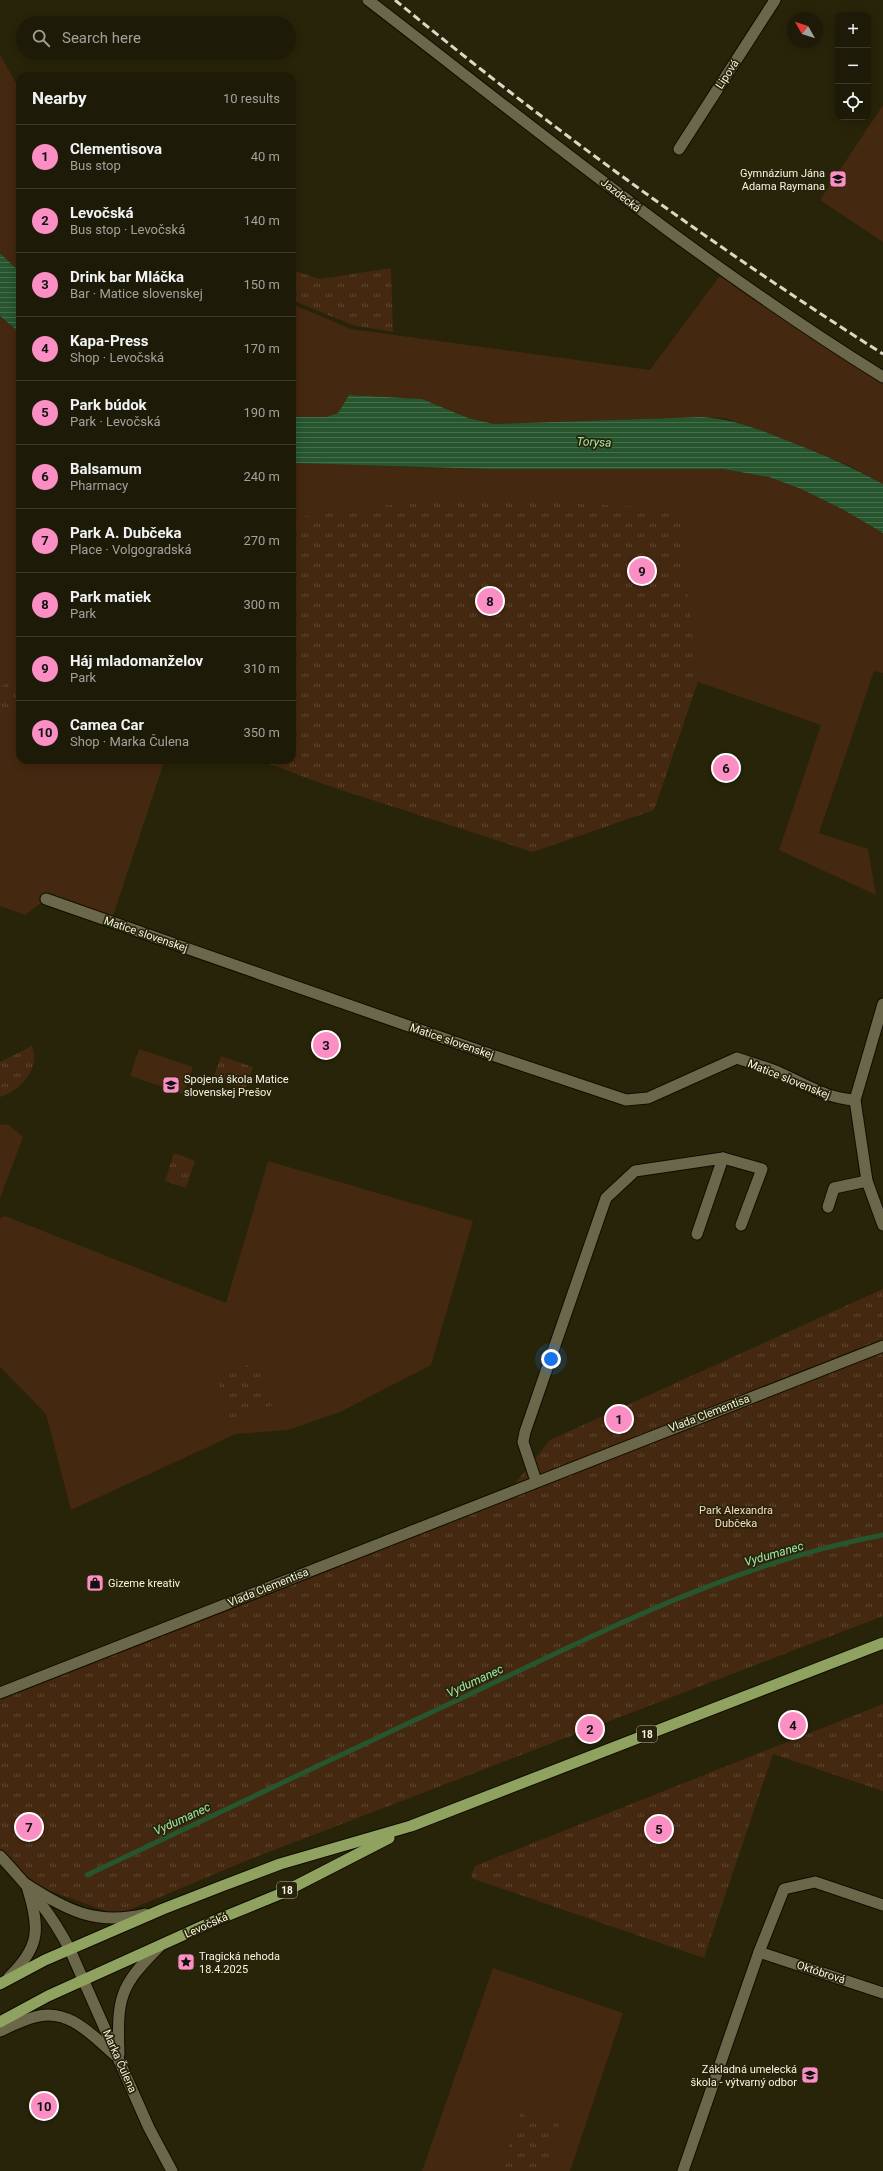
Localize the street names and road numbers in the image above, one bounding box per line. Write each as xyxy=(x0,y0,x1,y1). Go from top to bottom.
street label: Lipová xyxy=(713,57,742,91)
street label: Jazdecká xyxy=(598,176,643,215)
street label: Matice slovenskej xyxy=(102,914,189,955)
street label: Matice slovenskej xyxy=(408,1021,495,1062)
street label: Matice slovenskej xyxy=(746,1057,832,1102)
street label: Vlada Clementisa xyxy=(667,1392,752,1435)
street label: Vlada Clementisa xyxy=(226,1565,310,1610)
road number: 18 xyxy=(637,1726,657,1742)
road number: 18 xyxy=(277,1882,297,1898)
street label: Levočská xyxy=(182,1910,230,1941)
street label: Októbrová xyxy=(795,1959,847,1986)
street label: Marka Čulena xyxy=(100,2027,140,2095)

